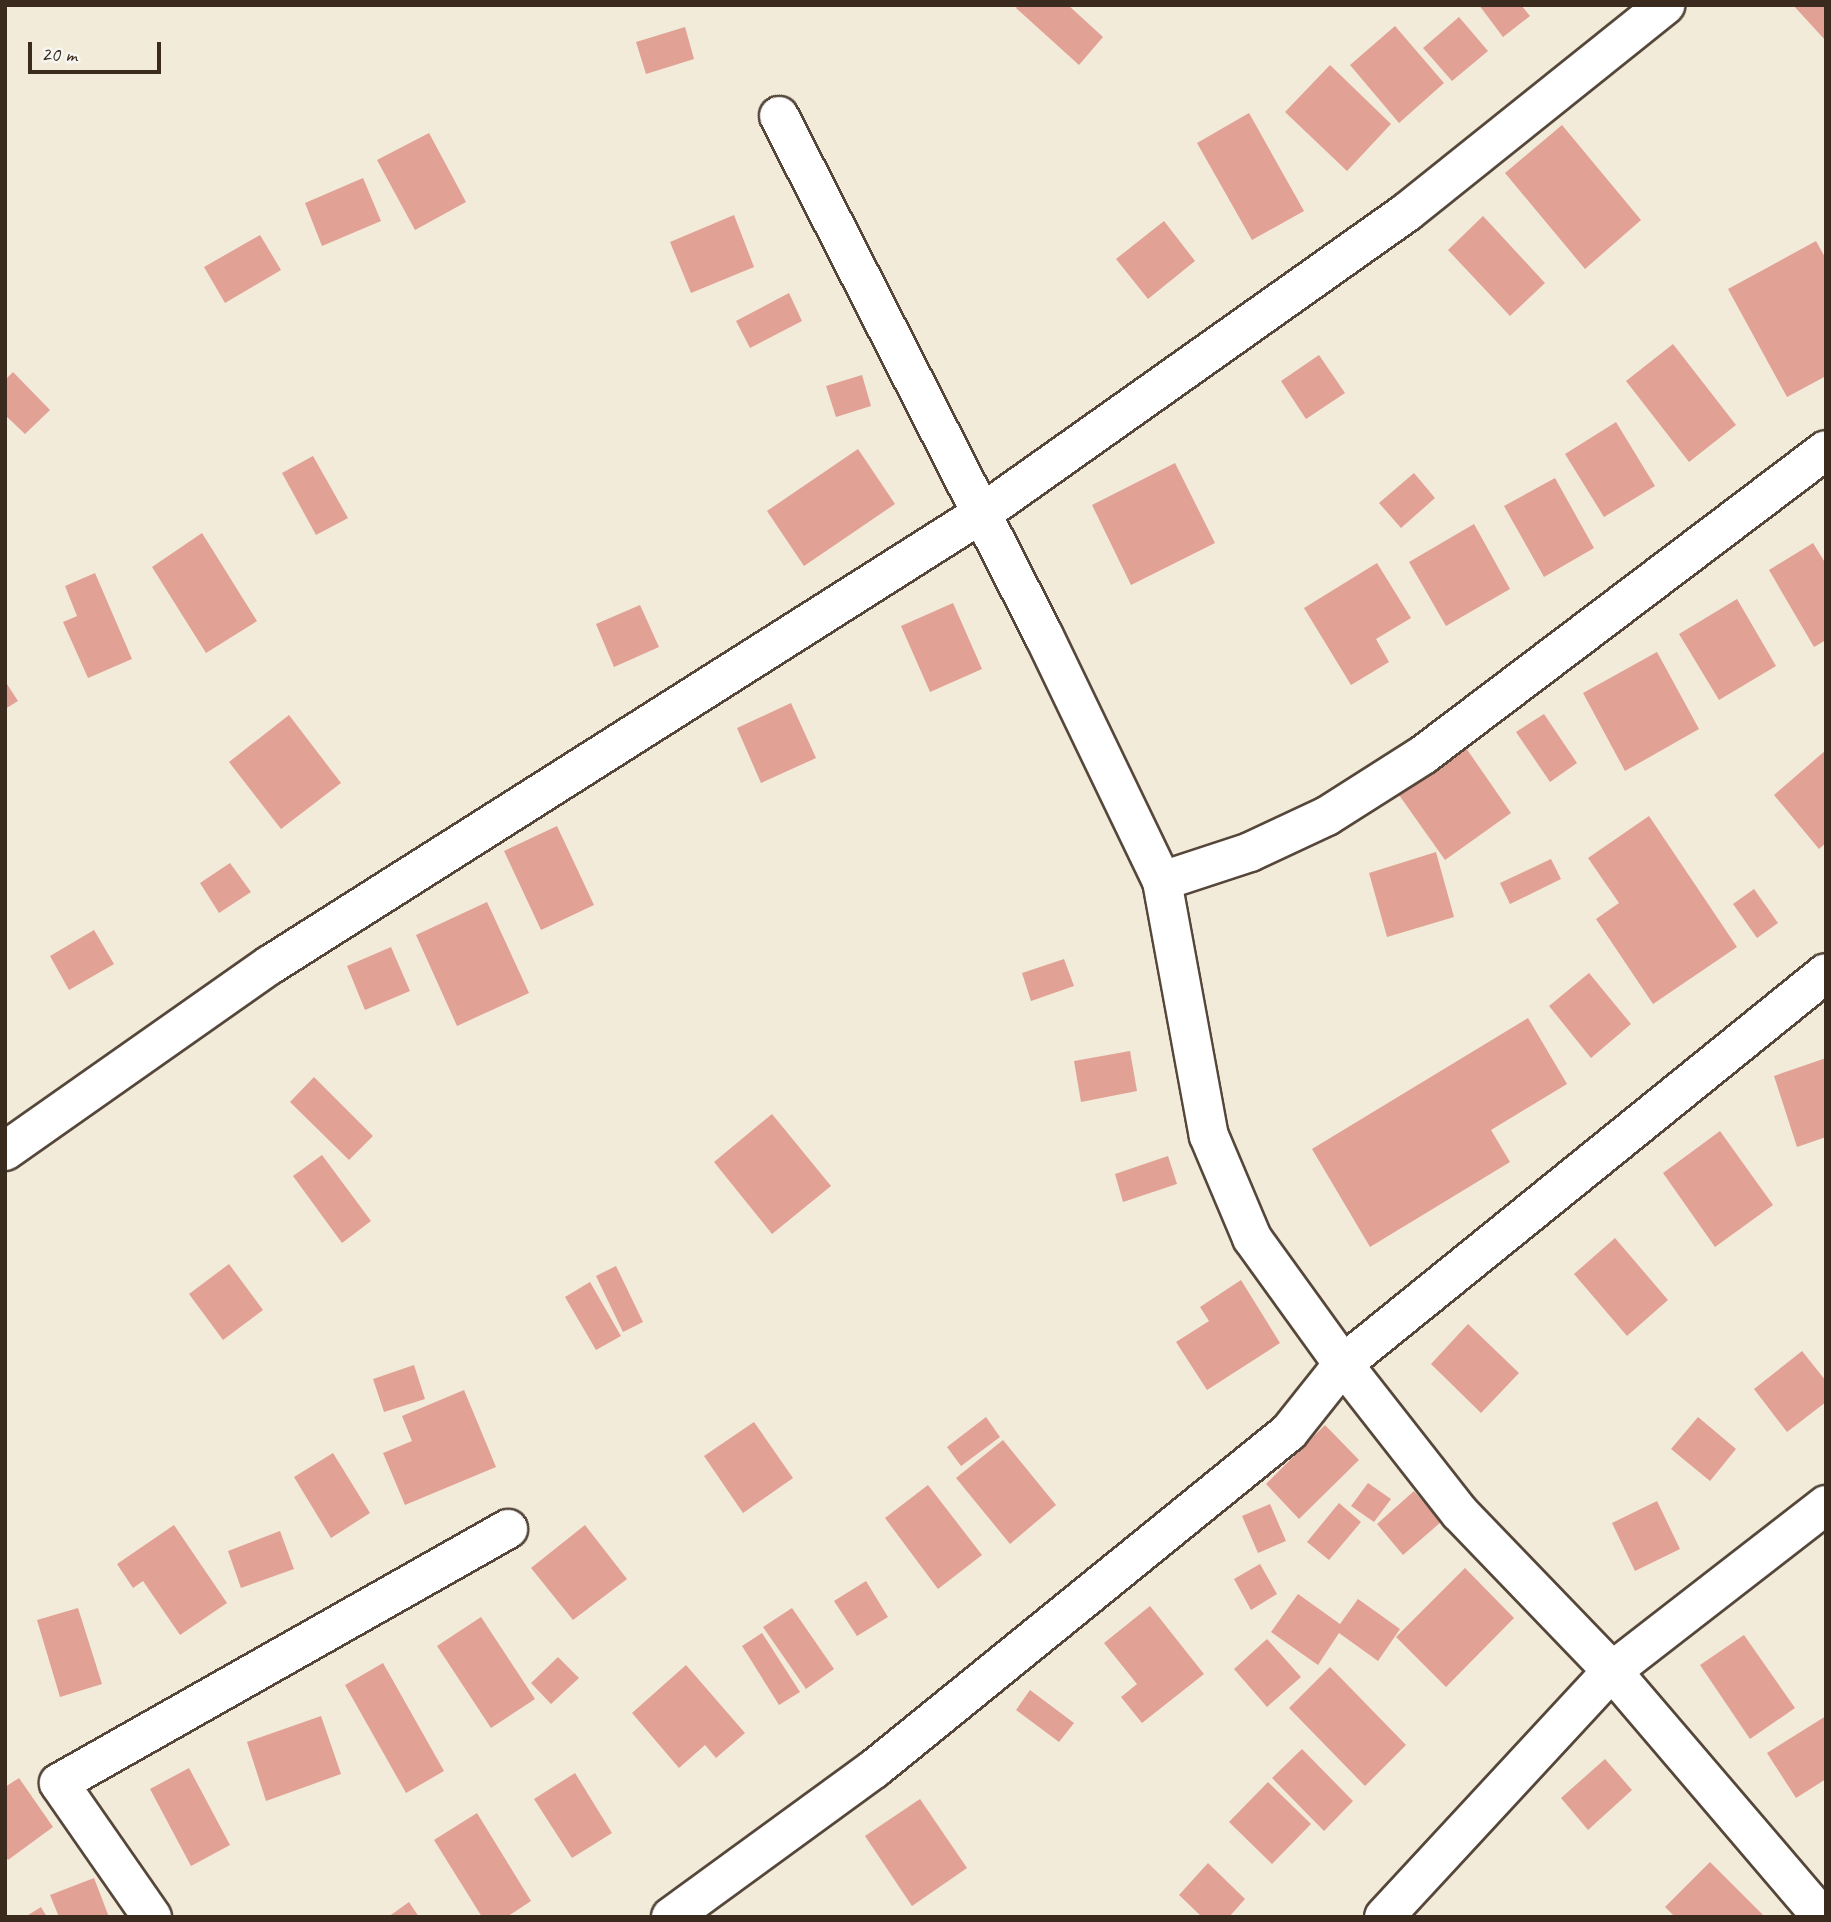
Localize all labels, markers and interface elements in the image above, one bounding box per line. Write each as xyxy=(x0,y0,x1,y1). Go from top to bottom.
scale bar xyxy=(32,28,164,72)
text: 20 m xyxy=(41,41,77,67)

